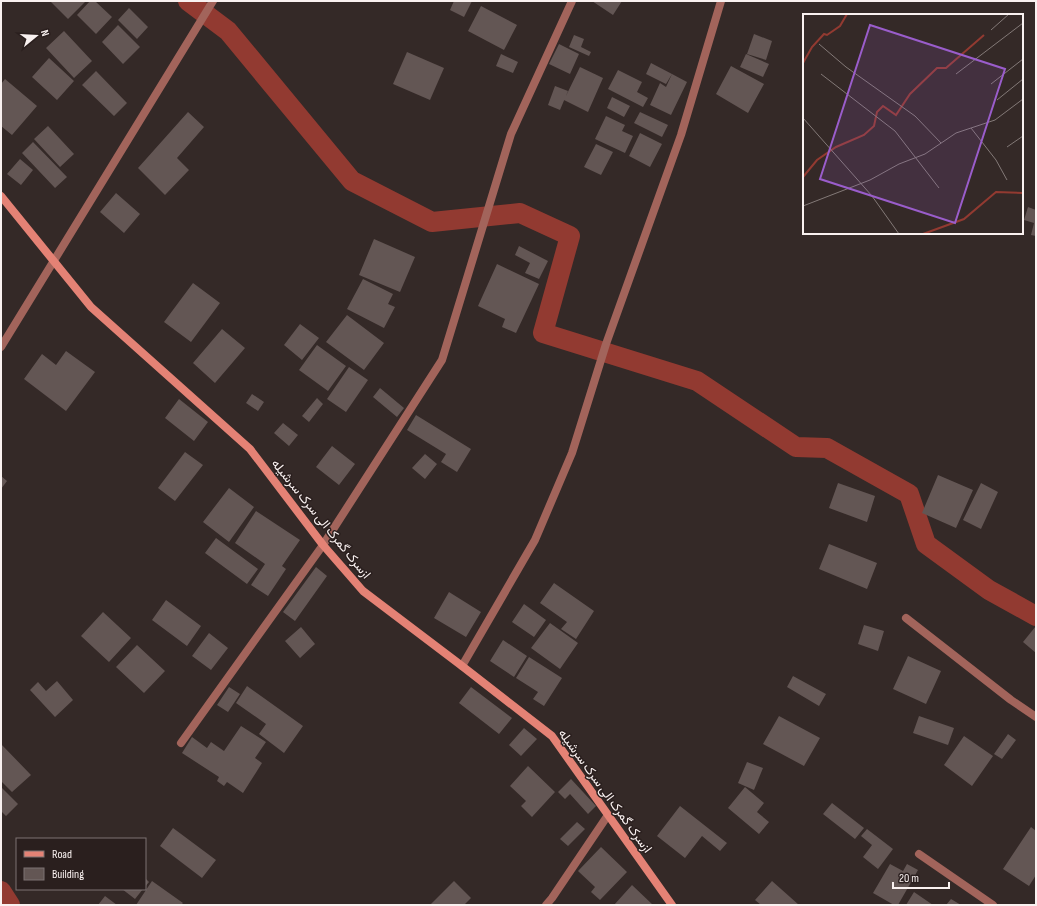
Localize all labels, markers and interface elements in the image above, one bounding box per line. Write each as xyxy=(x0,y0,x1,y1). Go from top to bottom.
inset map xyxy=(803,14,1023,234)
north arrow xyxy=(16,16,56,56)
text: N xyxy=(38,28,52,38)
street label: ازسرک گمرک الی سرک سرشیله xyxy=(268,456,374,582)
street label: ازسرک گمرک الی سرک سرشیله xyxy=(555,726,655,856)
legend xyxy=(16,838,146,890)
text: Road xyxy=(52,847,72,862)
scale bar xyxy=(893,864,949,890)
text: Building xyxy=(52,867,84,882)
text: 20 m xyxy=(899,871,919,886)

